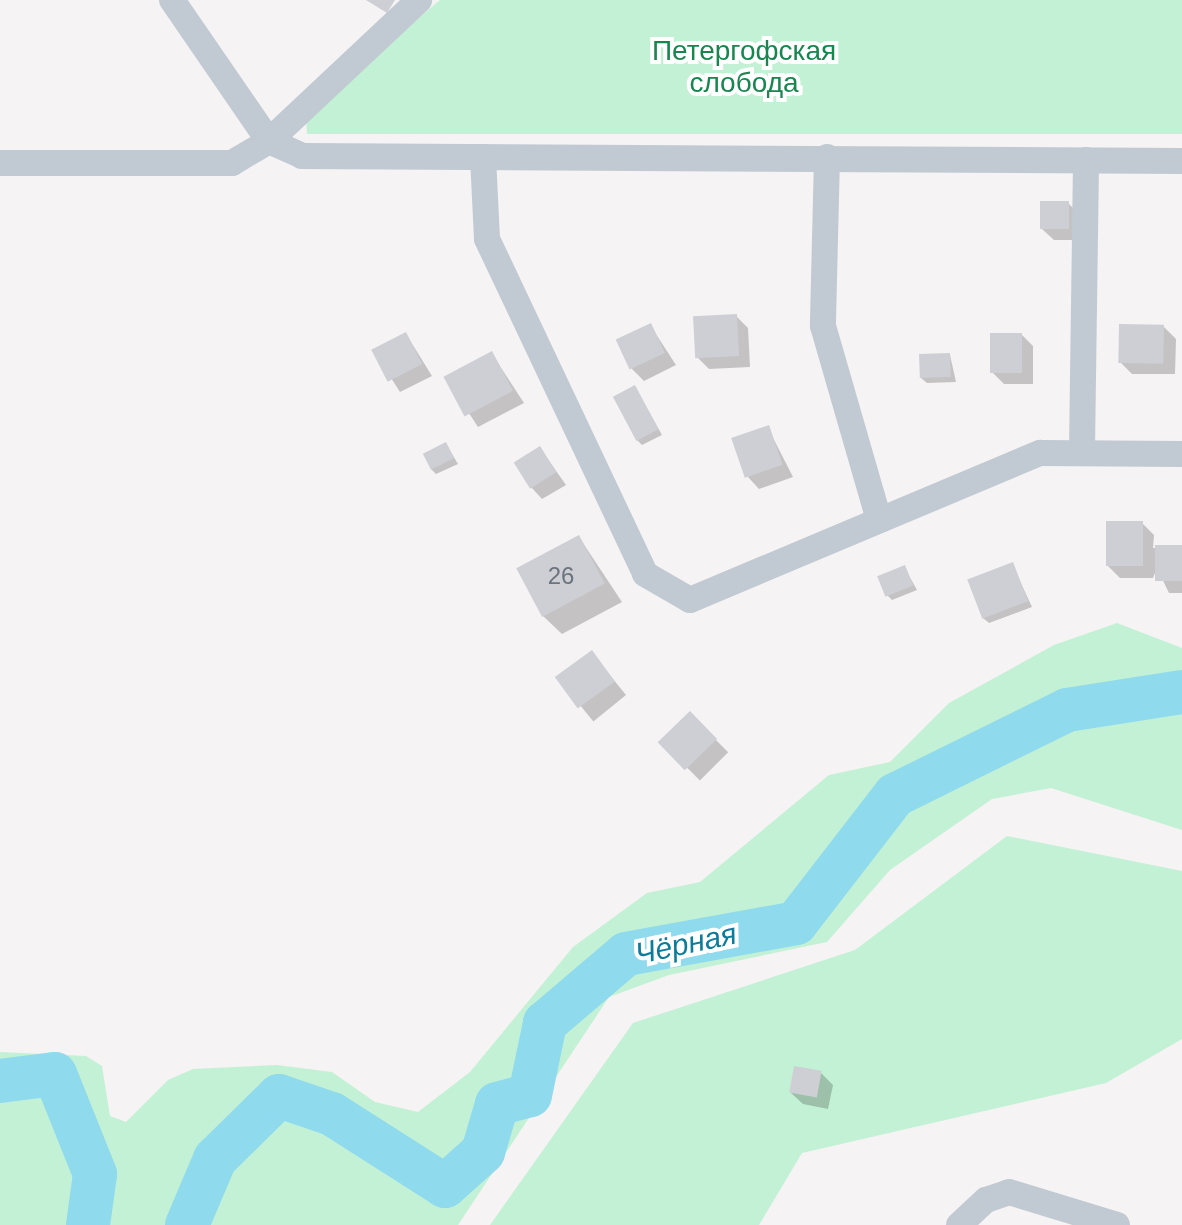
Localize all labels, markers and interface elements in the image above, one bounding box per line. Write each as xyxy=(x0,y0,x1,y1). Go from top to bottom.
park label: Петергофская слобода xyxy=(652,34,836,100)
house number: 26 xyxy=(548,562,574,590)
water label: Чёрная xyxy=(632,916,740,972)

